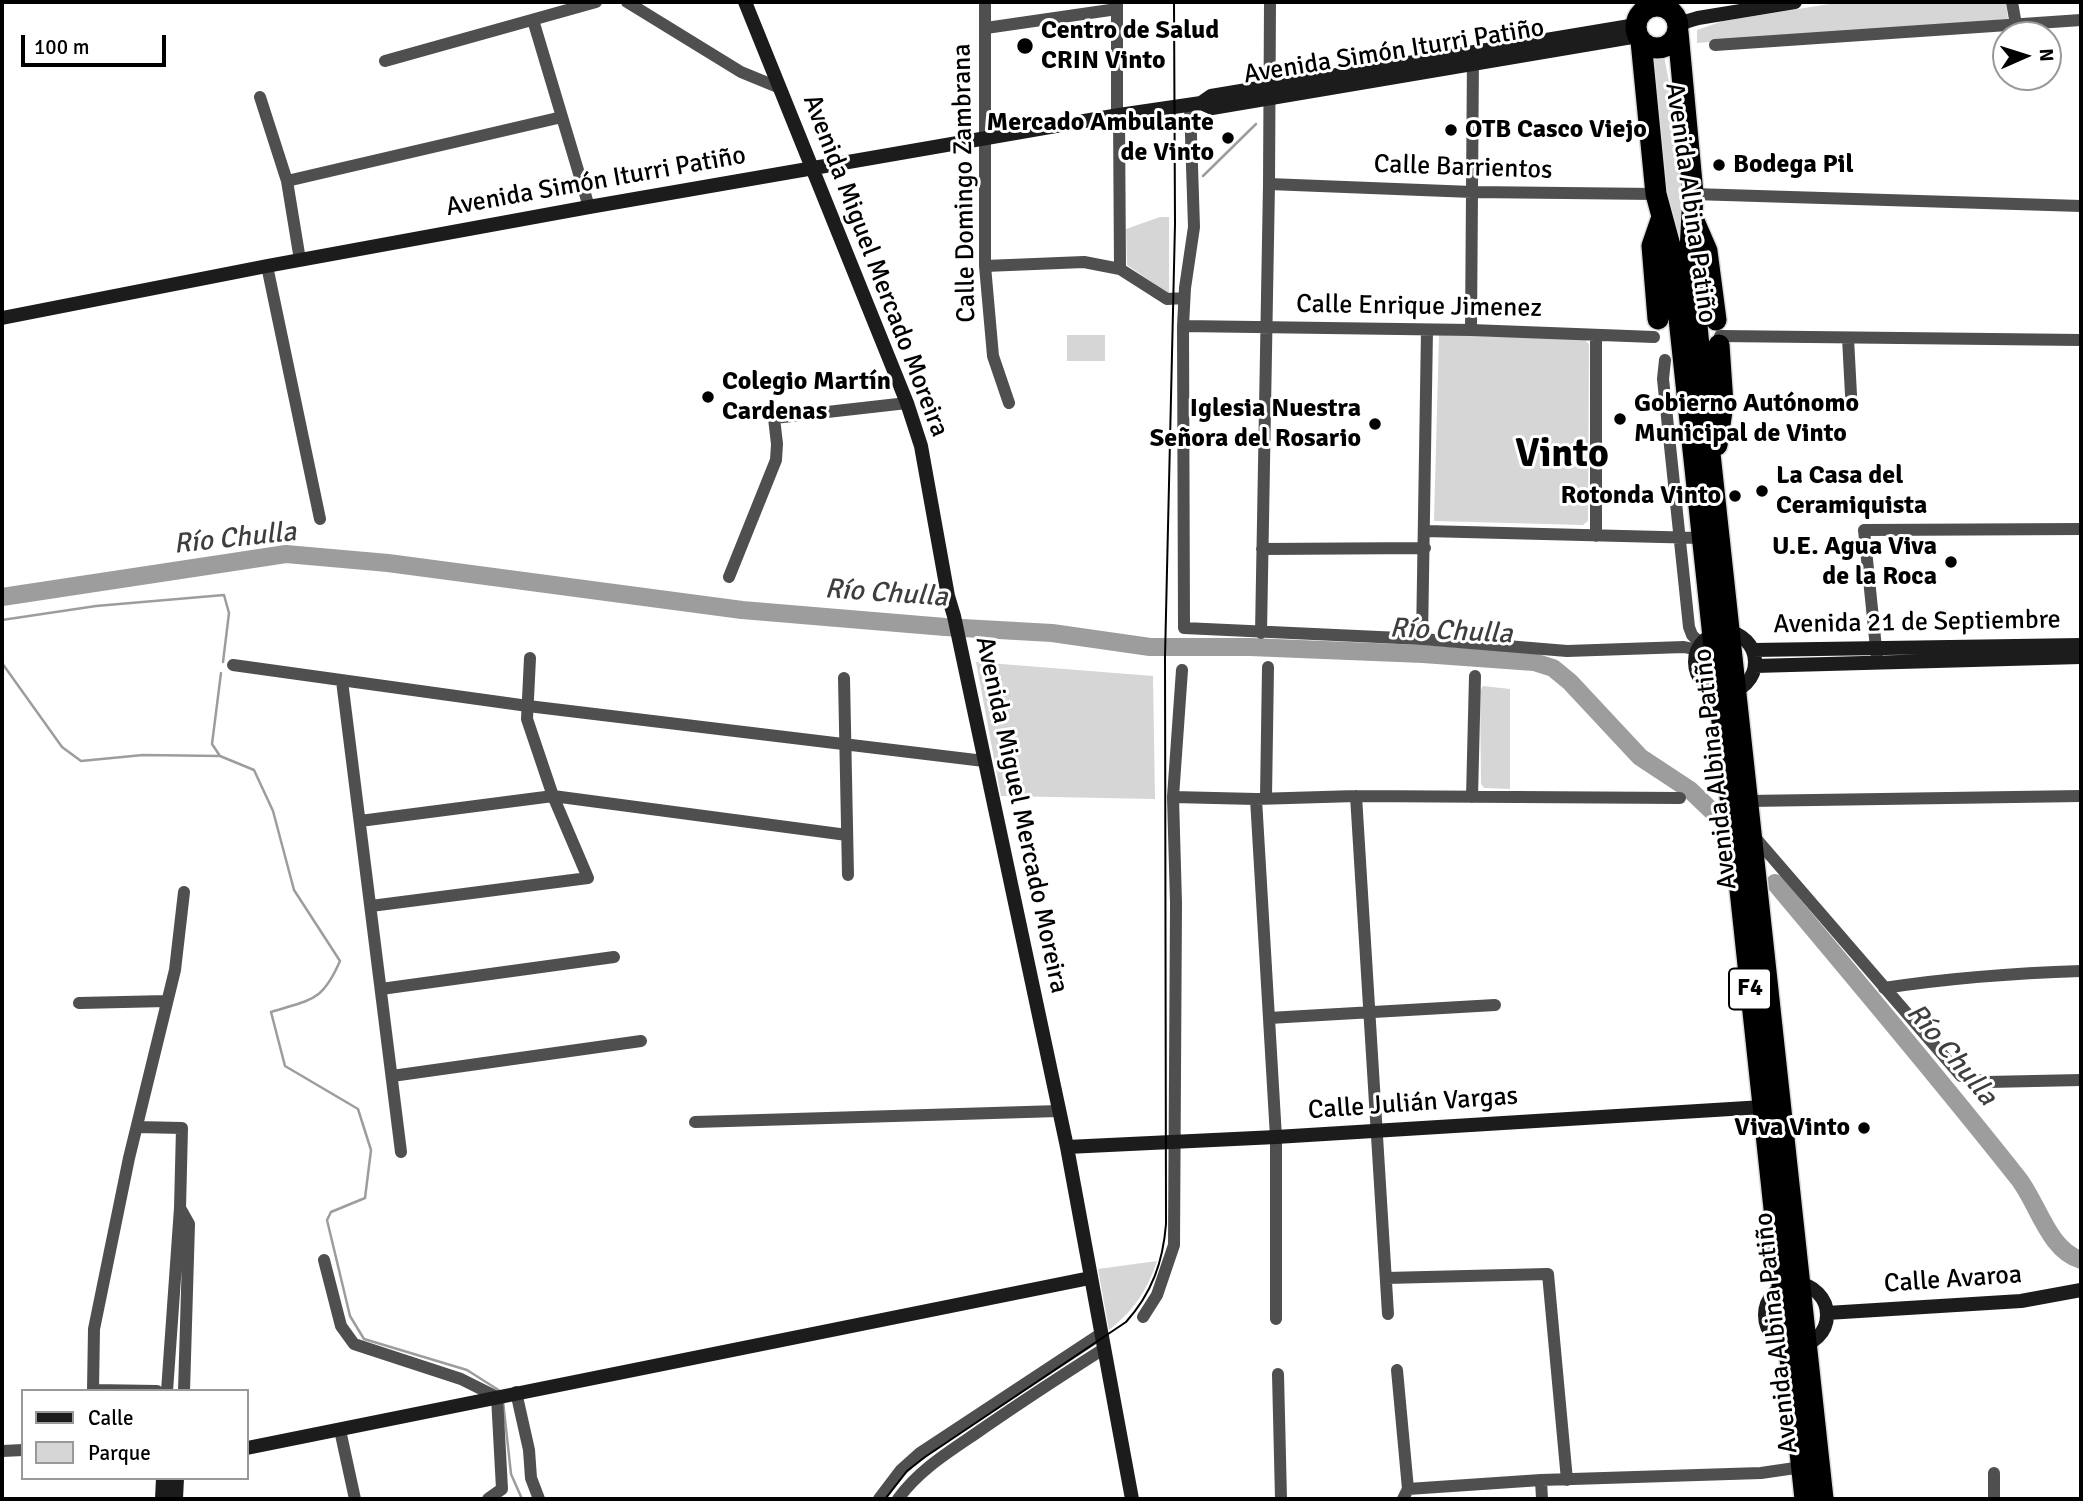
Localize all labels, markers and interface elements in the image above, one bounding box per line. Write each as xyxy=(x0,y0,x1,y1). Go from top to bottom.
street label: Avenida Simón Iturri Patiño xyxy=(1241,13,1547,91)
place label: Centro de Salud CRIN Vinto xyxy=(1041,15,1219,76)
scale bar xyxy=(24,21,170,65)
north arrow xyxy=(1992,21,2062,91)
text: 100 m xyxy=(34,34,89,60)
marker: Centro de Salud CRIN Vinto xyxy=(1015,36,1035,56)
street label: Calle Domingo Zambrana xyxy=(947,43,983,323)
text: N xyxy=(2034,48,2058,62)
street label: Avenida Albina Patiño xyxy=(1658,81,1722,325)
street label: Avenida Miguel Mercado Moreira xyxy=(795,91,955,441)
place label: Mercado Ambulante de Vinto xyxy=(987,107,1214,168)
place label: OTB Casco Viejo xyxy=(1465,114,1647,146)
marker: OTB Casco Viejo xyxy=(1443,122,1459,138)
marker: Mercado Ambulante de Vinto xyxy=(1220,130,1236,146)
street label: Avenida Simón Iturri Patiño xyxy=(444,140,748,224)
street label: Calle Barrientos xyxy=(1373,149,1553,187)
place label: Bodega Pil xyxy=(1733,149,1854,181)
marker: Bodega Pil xyxy=(1711,157,1727,173)
street label: Calle Enrique Jimenez xyxy=(1296,289,1542,325)
place label: Colegio Martín Cardenas xyxy=(722,366,891,428)
place label: Gobierno Autónomo Municipal de Vinto xyxy=(1634,388,1859,450)
marker: Colegio Martín Cardenas xyxy=(700,389,716,405)
place label: Iglesia Nuestra Señora del Rosario xyxy=(1150,393,1361,454)
marker: Gobierno Autónomo Municipal de Vinto xyxy=(1612,411,1628,427)
marker: Iglesia Nuestra Señora del Rosario xyxy=(1367,416,1383,432)
district label: Vinto xyxy=(1515,431,1609,479)
place label: La Casa del Ceramiquista xyxy=(1776,460,1927,522)
place label: Rotonda Vinto xyxy=(1561,480,1721,512)
marker: La Casa del Ceramiquista xyxy=(1754,483,1770,499)
marker: Rotonda Vinto xyxy=(1727,488,1743,504)
water label: Río Chulla xyxy=(172,516,298,562)
place label: U.E. Agua Viva de la Roca xyxy=(1772,531,1937,592)
marker: U.E. Agua Viva de la Roca xyxy=(1943,554,1959,570)
water label: Río Chulla xyxy=(823,573,949,615)
street label: Avenida 21 de Septiembre xyxy=(1773,605,2061,641)
water label: Río Chulla xyxy=(1389,612,1513,652)
street label: Avenida Miguel Mercado Moreira xyxy=(968,634,1074,996)
street label: Avenida Albina Patiño xyxy=(1688,647,1744,891)
road number: F4 xyxy=(1729,968,1771,1009)
water label: Río Chulla xyxy=(1899,997,2003,1113)
street label: Calle Julián Vargas xyxy=(1307,1081,1519,1127)
place label: Viva Vinto xyxy=(1734,1112,1850,1144)
marker: Viva Vinto xyxy=(1856,1120,1872,1136)
street label: Avenida Albina Patiño xyxy=(1749,1211,1805,1455)
street label: Calle Avaroa xyxy=(1883,1260,2023,1300)
legend xyxy=(21,1389,248,1480)
text: Calle xyxy=(88,1405,134,1431)
text: Parque xyxy=(88,1440,151,1466)

